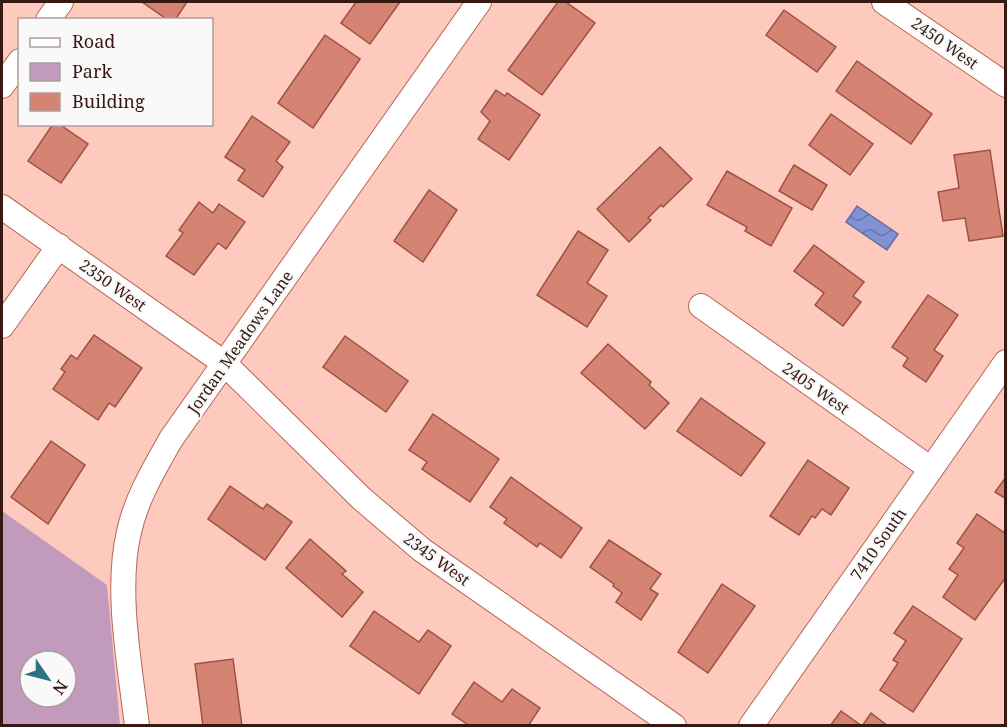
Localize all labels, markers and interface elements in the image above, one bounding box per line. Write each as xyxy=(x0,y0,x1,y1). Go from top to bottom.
street label: 2450 West xyxy=(907,12,983,74)
legend xyxy=(18,18,213,126)
text: Road xyxy=(72,29,115,53)
text: Park xyxy=(72,59,112,83)
text: Building xyxy=(72,89,145,113)
street label: 2350 West xyxy=(75,254,151,316)
street label: Jordan Meadows Lane xyxy=(182,266,298,419)
street label: 2405 West xyxy=(778,357,854,419)
street label: 7410 South xyxy=(845,503,911,585)
street label: 2345 West xyxy=(399,527,475,591)
north arrow xyxy=(18,649,78,709)
text: N xyxy=(47,676,73,699)

